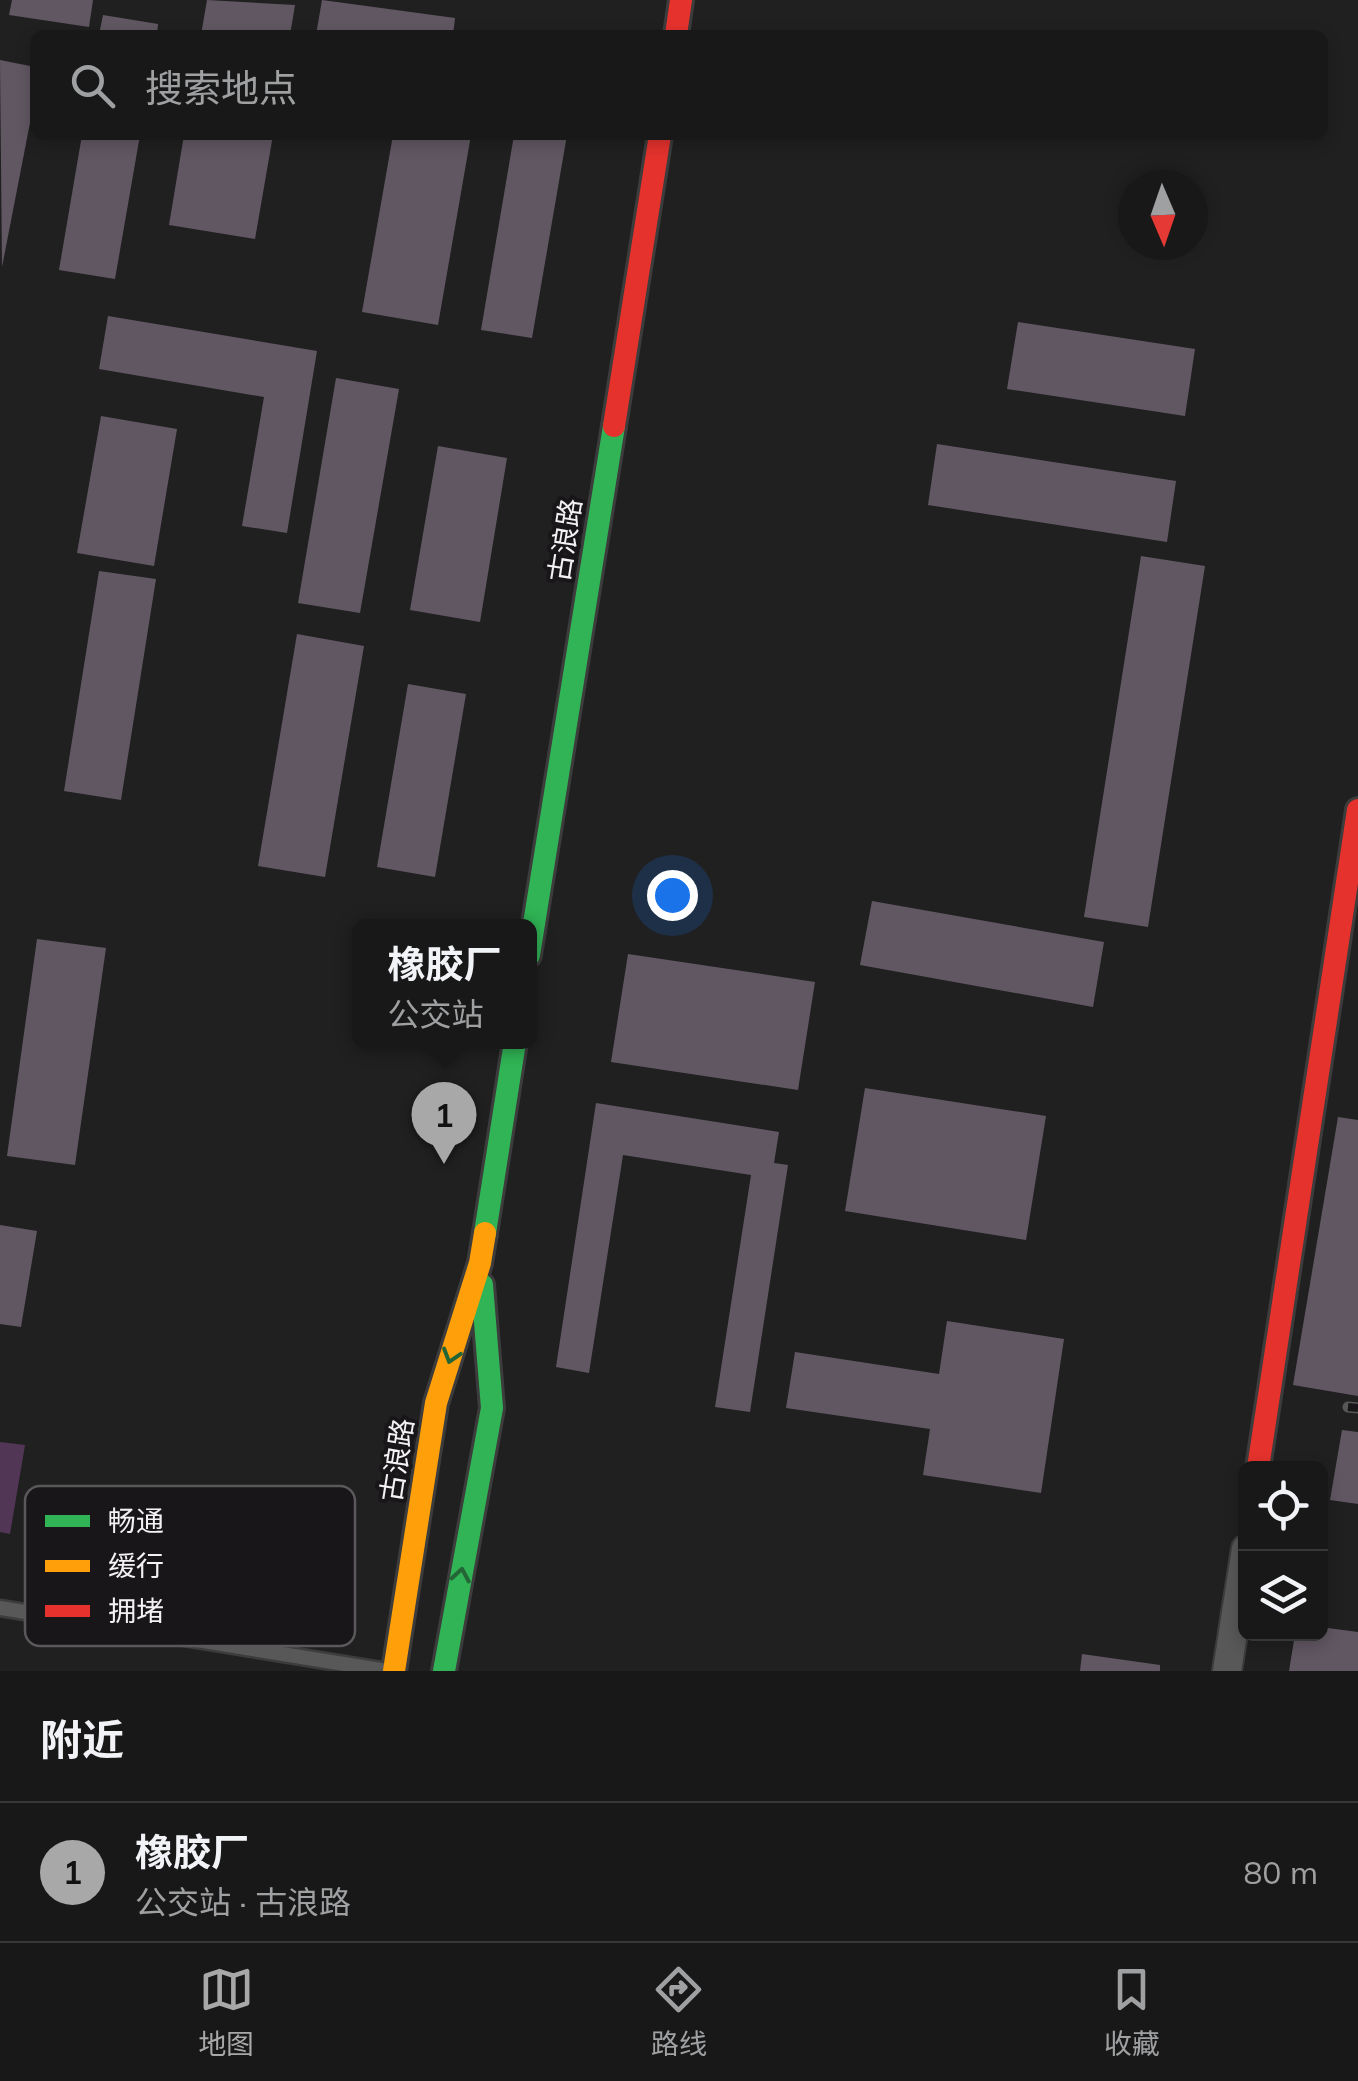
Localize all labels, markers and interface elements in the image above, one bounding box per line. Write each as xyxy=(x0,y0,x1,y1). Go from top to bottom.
search box xyxy=(30,30,1328,140)
icon: search xyxy=(65,58,120,113)
text: 搜索地点 xyxy=(145,64,297,112)
north arrow xyxy=(1118,170,1208,260)
street label: 古浪路 xyxy=(541,496,588,584)
your location xyxy=(647,870,698,921)
popup xyxy=(352,919,537,1049)
text: 橡胶厂 xyxy=(387,940,502,988)
text: 公交站 xyxy=(387,994,484,1034)
pin: 1 xyxy=(412,1082,476,1164)
one-way arrow xyxy=(442,1347,463,1364)
street label: 古浪路 xyxy=(373,1416,420,1504)
map controls xyxy=(1238,1461,1328,1641)
button: locate xyxy=(1238,1461,1328,1551)
legend xyxy=(25,1486,355,1646)
text: 畅通 xyxy=(108,1503,164,1538)
text: 缓行 xyxy=(108,1548,164,1583)
button: layers xyxy=(1238,1551,1328,1641)
one-way arrow xyxy=(450,1567,471,1583)
text: 拥堵 xyxy=(108,1593,164,1628)
text: 附近 xyxy=(40,1713,124,1766)
text: 橡胶厂 xyxy=(135,1828,249,1876)
text: 1 xyxy=(63,1852,82,1892)
text: 80 m xyxy=(1243,1852,1318,1892)
text: 公交站 · 古浪路 xyxy=(135,1882,351,1922)
tab: 地图 xyxy=(198,1962,254,2062)
tab: 路线 xyxy=(651,1962,707,2062)
tab: 收藏 xyxy=(1104,1962,1160,2062)

